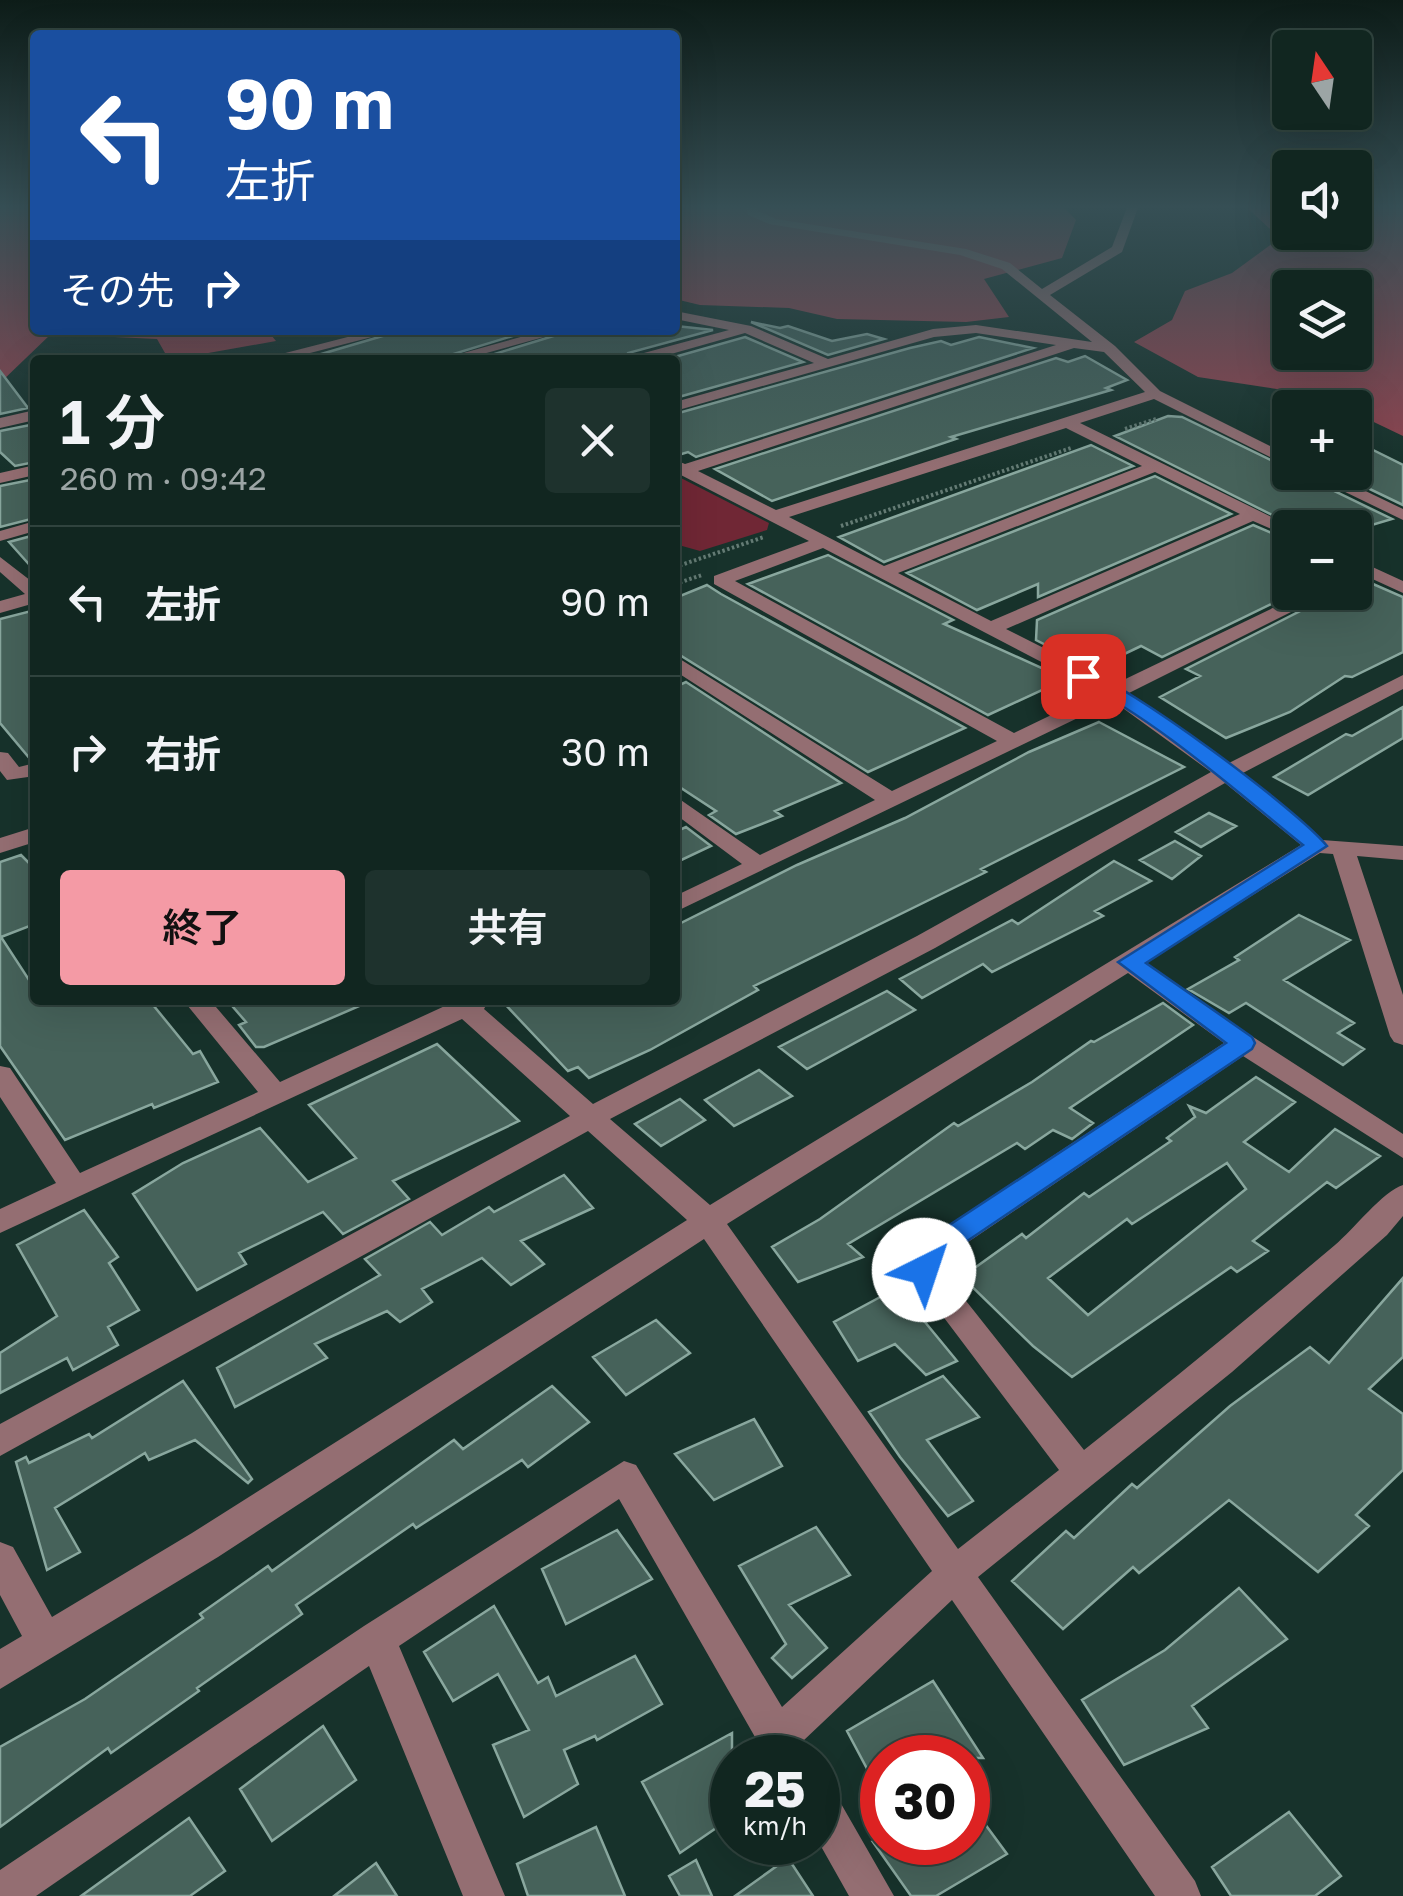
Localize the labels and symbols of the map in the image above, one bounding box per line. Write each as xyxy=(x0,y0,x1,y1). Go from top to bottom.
north arrow xyxy=(1272,30,1372,130)
pin xyxy=(1041,634,1126,719)
position arrow xyxy=(872,1218,976,1322)
speed limit sign: 30 xyxy=(860,1735,990,1865)

